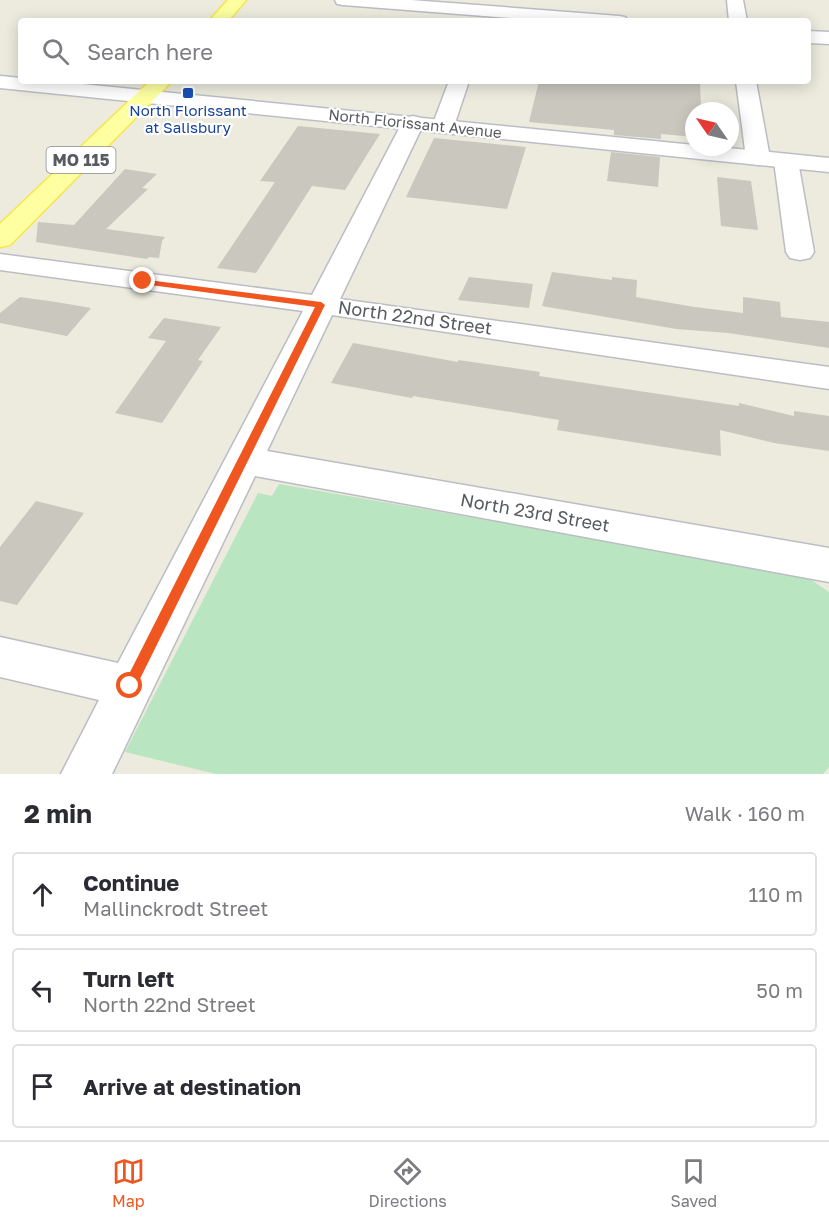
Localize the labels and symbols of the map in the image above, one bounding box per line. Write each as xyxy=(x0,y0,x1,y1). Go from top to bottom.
marker: North Florissant at Salisbury xyxy=(181,86,195,100)
place label: North Florissant at Salisbury xyxy=(129,101,247,136)
north arrow xyxy=(685,102,739,156)
street label: North Florissant Avenue xyxy=(328,105,503,141)
road number: MO 115 xyxy=(46,147,116,173)
route end xyxy=(129,267,155,293)
street label: North 22nd Street xyxy=(337,295,494,339)
street label: North 23rd Street xyxy=(459,488,612,536)
route start xyxy=(116,672,142,698)

